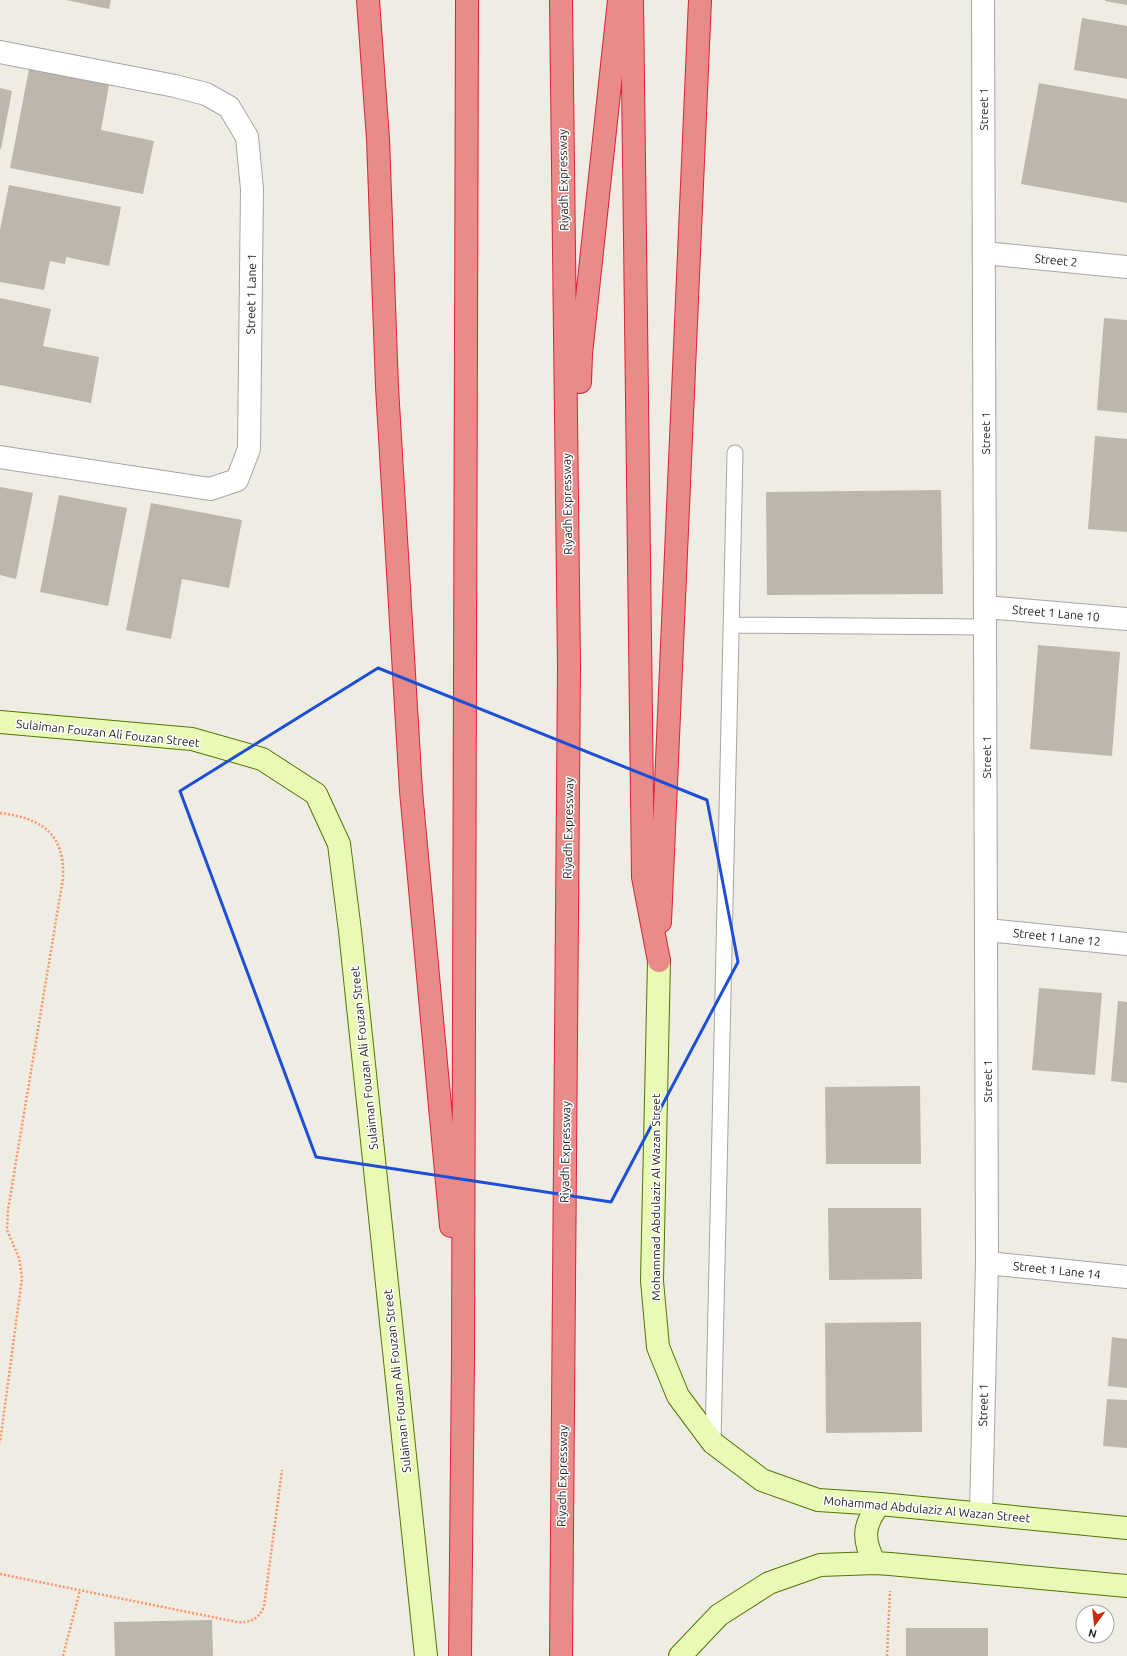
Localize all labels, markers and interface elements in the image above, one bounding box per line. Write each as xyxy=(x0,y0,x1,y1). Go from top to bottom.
street label: Street 1 xyxy=(977,87,990,131)
street label: Riyadh Expressway xyxy=(556,129,570,231)
street label: Street 2 xyxy=(1034,251,1078,269)
street label: Street 1 Lane 1 xyxy=(244,253,258,335)
street label: Street 1 xyxy=(979,411,992,455)
street label: Riyadh Expressway xyxy=(560,453,574,555)
street label: Street 1 Lane 10 xyxy=(1012,603,1101,623)
street label: Sulaiman Fouzan Ali Fouzan Street xyxy=(16,717,201,749)
street label: Street 1 xyxy=(980,735,993,779)
street label: Riyadh Expressway xyxy=(561,777,575,879)
street label: Street 1 Lane 12 xyxy=(1013,926,1101,948)
street label: Sulaiman Fouzan Ali Fouzan Street xyxy=(348,965,380,1150)
street label: Street 1 xyxy=(981,1059,994,1103)
street label: Mohammad Abdulaziz Al Wazan Street xyxy=(649,1093,662,1301)
street label: Riyadh Expressway xyxy=(558,1101,572,1203)
street label: Street 1 Lane 14 xyxy=(1013,1259,1102,1281)
street label: Sulaiman Fouzan Ali Fouzan Street xyxy=(381,1288,413,1473)
street label: Street 1 xyxy=(976,1383,990,1427)
street label: Riyadh Expressway xyxy=(555,1425,569,1527)
street label: Mohammad Abdulaziz Al Wazan Street xyxy=(823,1493,1031,1525)
north arrow xyxy=(1075,1604,1115,1644)
text: N xyxy=(1087,1627,1098,1641)

